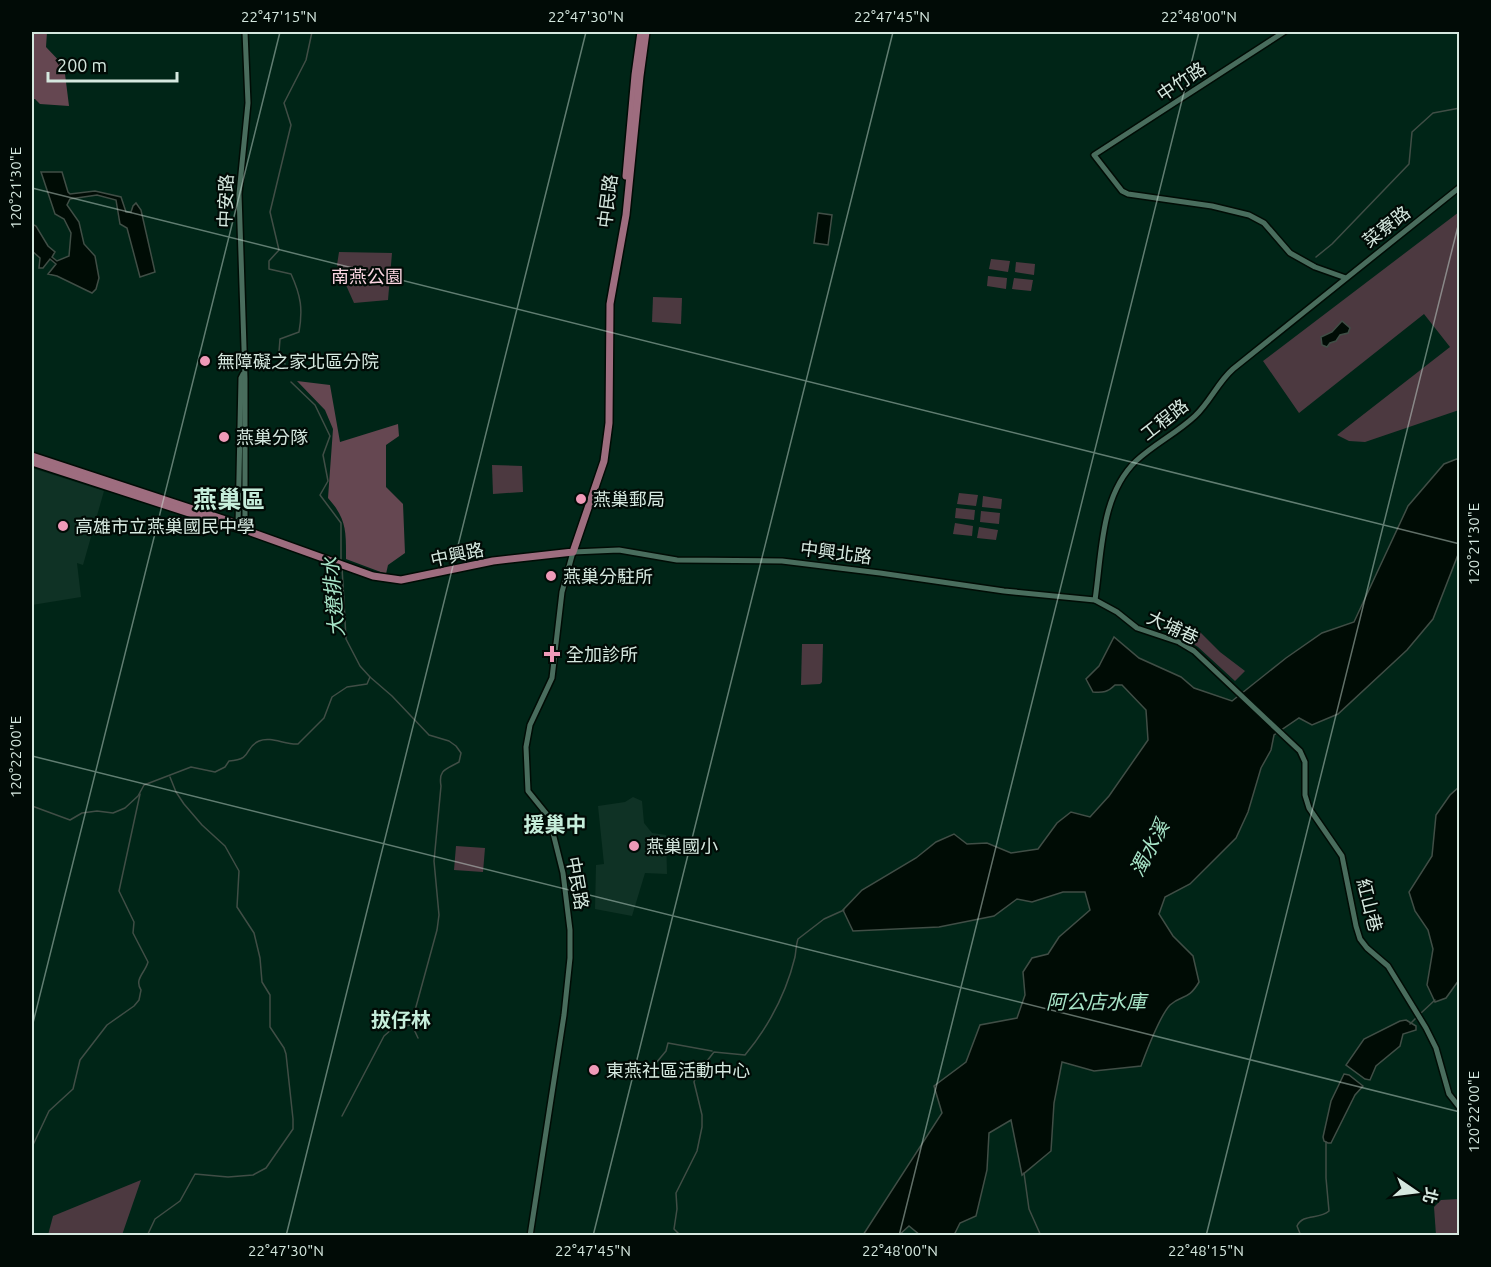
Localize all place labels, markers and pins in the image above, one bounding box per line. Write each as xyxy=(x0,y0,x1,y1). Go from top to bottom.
place label: 無障礙之家北區分院 xyxy=(217,351,379,371)
marker: 無障礙之家北區分院 xyxy=(198,354,212,368)
place label: 燕巢分隊 xyxy=(236,427,308,447)
marker: 燕巢分隊 xyxy=(217,430,231,444)
place label: 燕巢郵局 xyxy=(593,489,665,509)
marker: 燕巢郵局 xyxy=(574,492,588,506)
place label: 高雄市立燕巢國民中學 xyxy=(75,516,255,536)
marker: 高雄市立燕巢國民中學 xyxy=(56,519,70,533)
place label: 燕巢分駐所 xyxy=(563,566,653,586)
marker: 燕巢分駐所 xyxy=(544,569,558,583)
place label: 全加診所 xyxy=(566,644,638,664)
marker: 全加診所 xyxy=(543,645,561,663)
place label: 燕巢國小 xyxy=(646,836,718,856)
marker: 燕巢國小 xyxy=(627,839,641,853)
place label: 東燕社區活動中心 xyxy=(606,1060,750,1080)
marker: 東燕社區活動中心 xyxy=(587,1063,601,1077)

